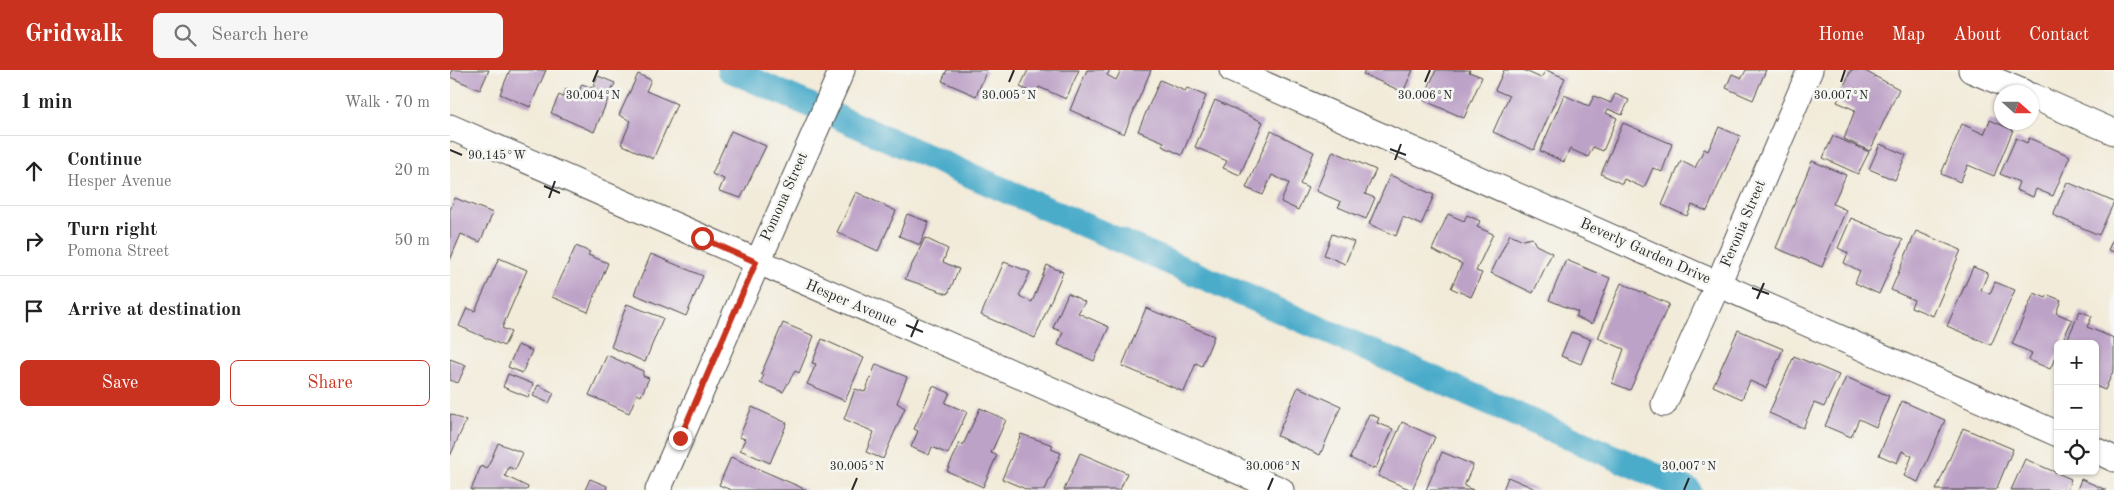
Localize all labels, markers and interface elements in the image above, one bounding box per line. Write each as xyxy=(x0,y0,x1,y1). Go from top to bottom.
search box xyxy=(153,13,503,58)
icon: search xyxy=(171,21,199,49)
text: Gridwalk xyxy=(25,23,123,47)
text: Search here xyxy=(211,26,309,45)
text: Home xyxy=(1818,26,1864,44)
text: Map xyxy=(1892,26,1925,44)
text: About xyxy=(1953,26,2001,44)
text: Contact xyxy=(2029,26,2089,44)
north arrow xyxy=(1994,85,2039,130)
text: 30.005°N xyxy=(982,89,1036,102)
text: 30.004°N xyxy=(566,90,620,102)
text: 30.006°N xyxy=(1398,90,1452,102)
text: 30.007°N xyxy=(1814,90,1868,102)
text: 1 min xyxy=(20,92,73,113)
text: Walk · 70 m xyxy=(344,95,430,111)
text: 90.145°W xyxy=(468,149,526,162)
street label: Pomona Street xyxy=(759,150,811,244)
text: Continue xyxy=(67,151,142,170)
icon: ahead xyxy=(20,157,48,185)
text: 20 m xyxy=(394,163,430,179)
text: Hesper Avenue xyxy=(67,174,171,190)
street label: Feronia Street xyxy=(1719,178,1769,270)
street label: Beverly Garden Drive xyxy=(1577,216,1713,288)
text: Turn right xyxy=(67,221,157,240)
icon: right xyxy=(20,227,48,255)
route start xyxy=(691,227,714,250)
text: 50 m xyxy=(394,233,430,249)
text: Pomona Street xyxy=(67,244,169,260)
street label: Hesper Avenue xyxy=(803,278,899,330)
icon: arrive xyxy=(20,297,48,325)
text: Arrive at destination xyxy=(67,301,241,320)
map controls xyxy=(2054,340,2099,475)
button: + xyxy=(2054,340,2099,385)
button: Save xyxy=(20,360,220,406)
button: Share xyxy=(230,360,430,406)
button: − xyxy=(2054,385,2099,430)
route end xyxy=(669,427,692,450)
button: locate xyxy=(2054,430,2099,475)
text: 30.005°N xyxy=(830,460,884,473)
text: 30.006°N xyxy=(1246,461,1300,473)
text: 30.007°N xyxy=(1662,461,1716,473)

